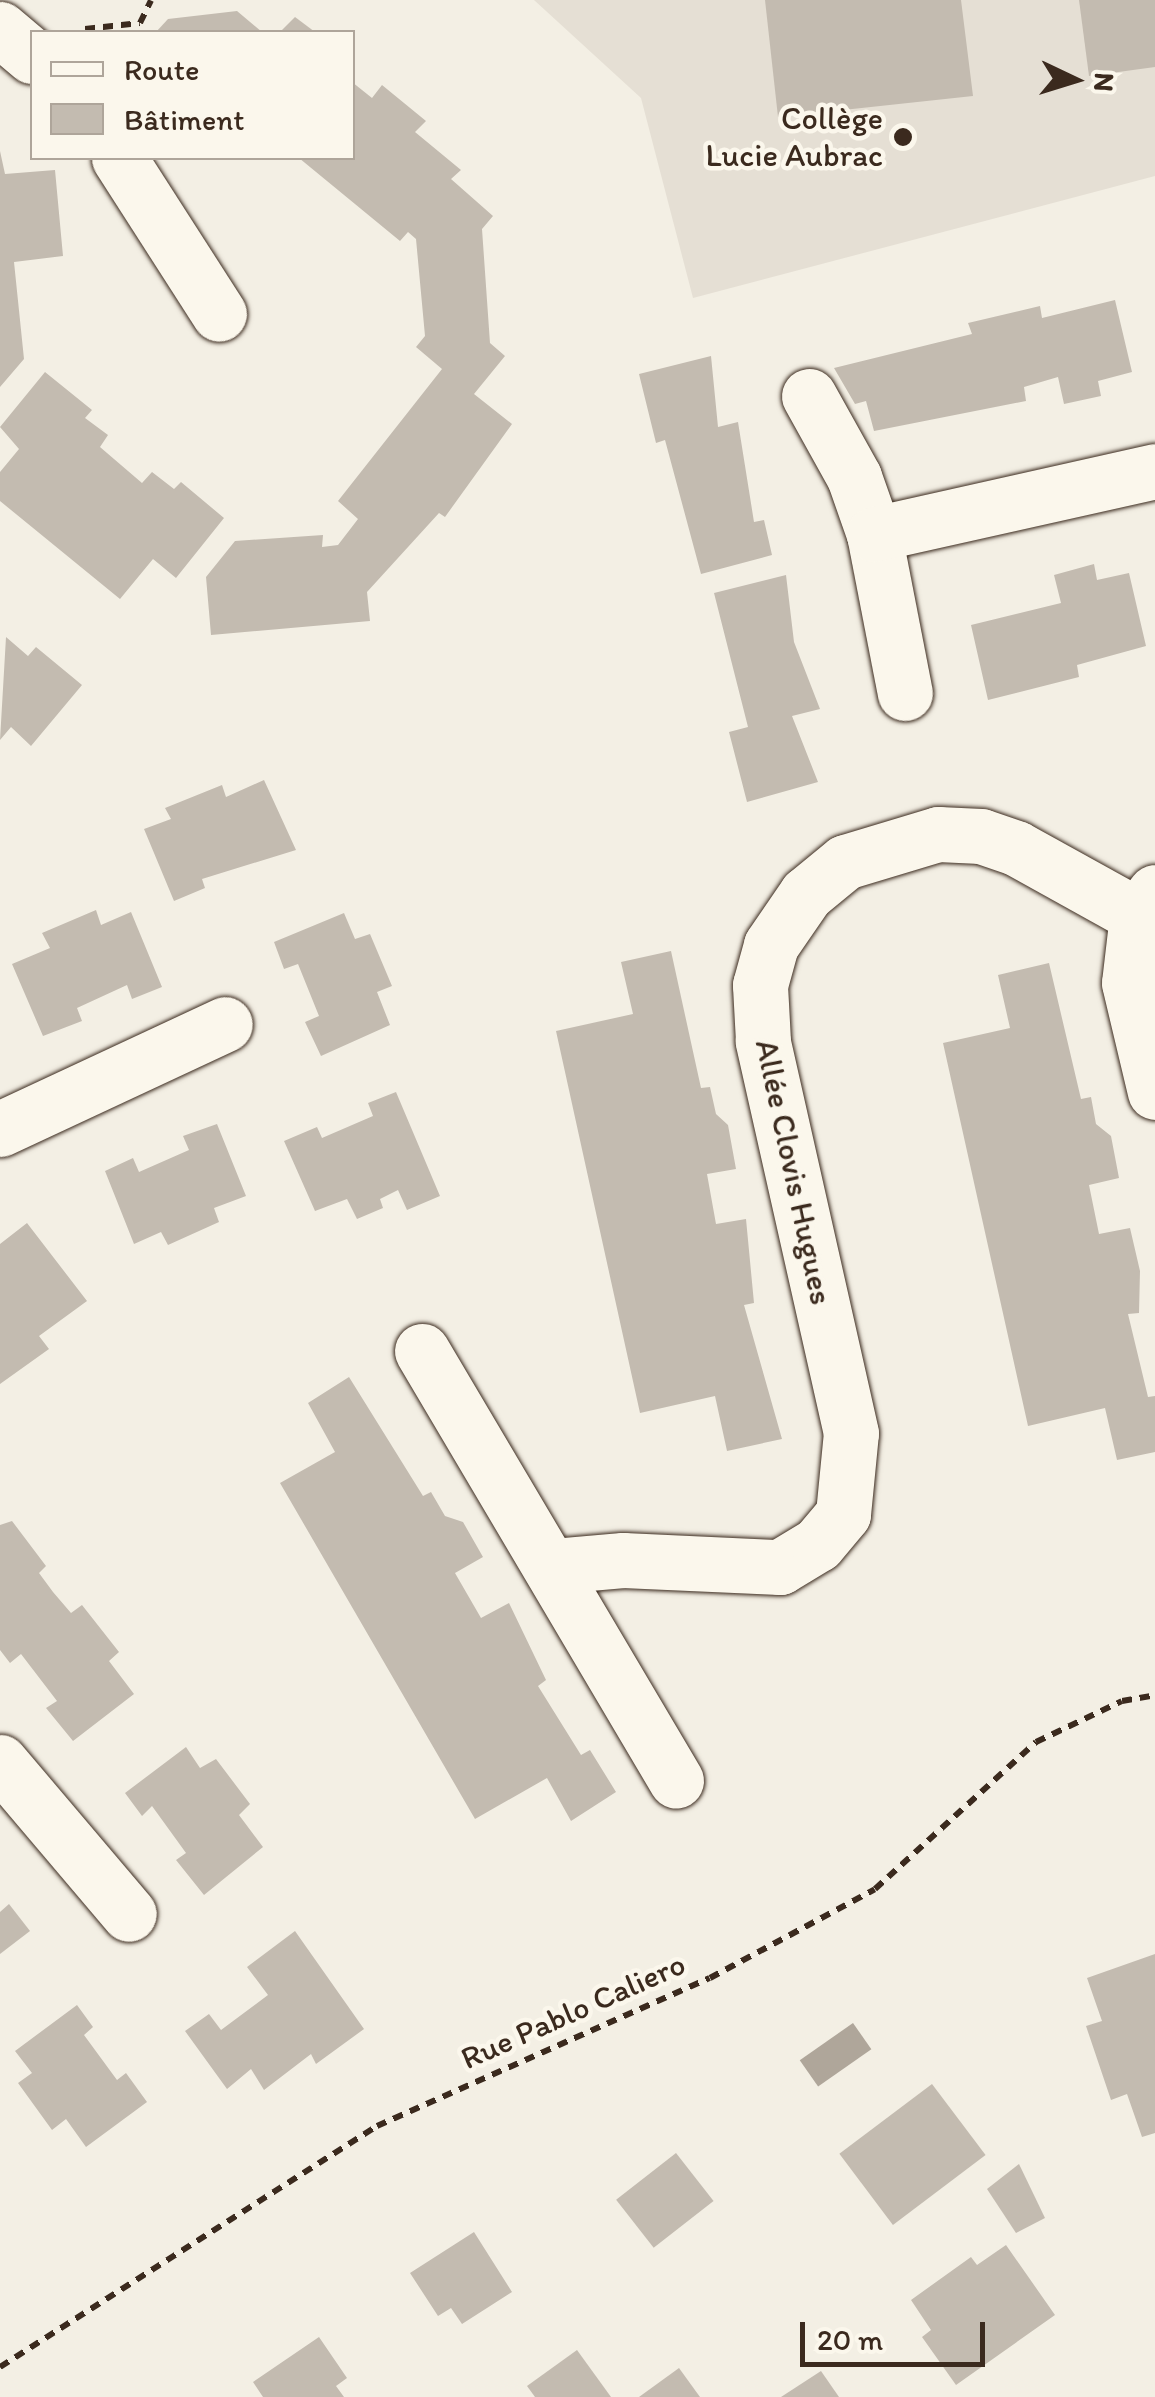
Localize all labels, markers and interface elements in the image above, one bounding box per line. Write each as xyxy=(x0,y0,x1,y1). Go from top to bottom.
legend xyxy=(30,30,355,160)
north arrow xyxy=(1025,30,1125,130)
text: Route xyxy=(124,51,199,88)
text: N xyxy=(1087,71,1123,93)
place label: Collège Lucie Aubrac xyxy=(706,100,883,175)
text: Bâtiment xyxy=(124,101,245,138)
marker: Collège Lucie Aubrac xyxy=(892,126,914,148)
street label: Allée Clovis Hugues xyxy=(747,1036,841,1308)
street label: Rue Pablo Caliero xyxy=(455,1944,691,2078)
scale bar xyxy=(805,2302,990,2364)
text: 20 m xyxy=(817,2321,883,2358)

